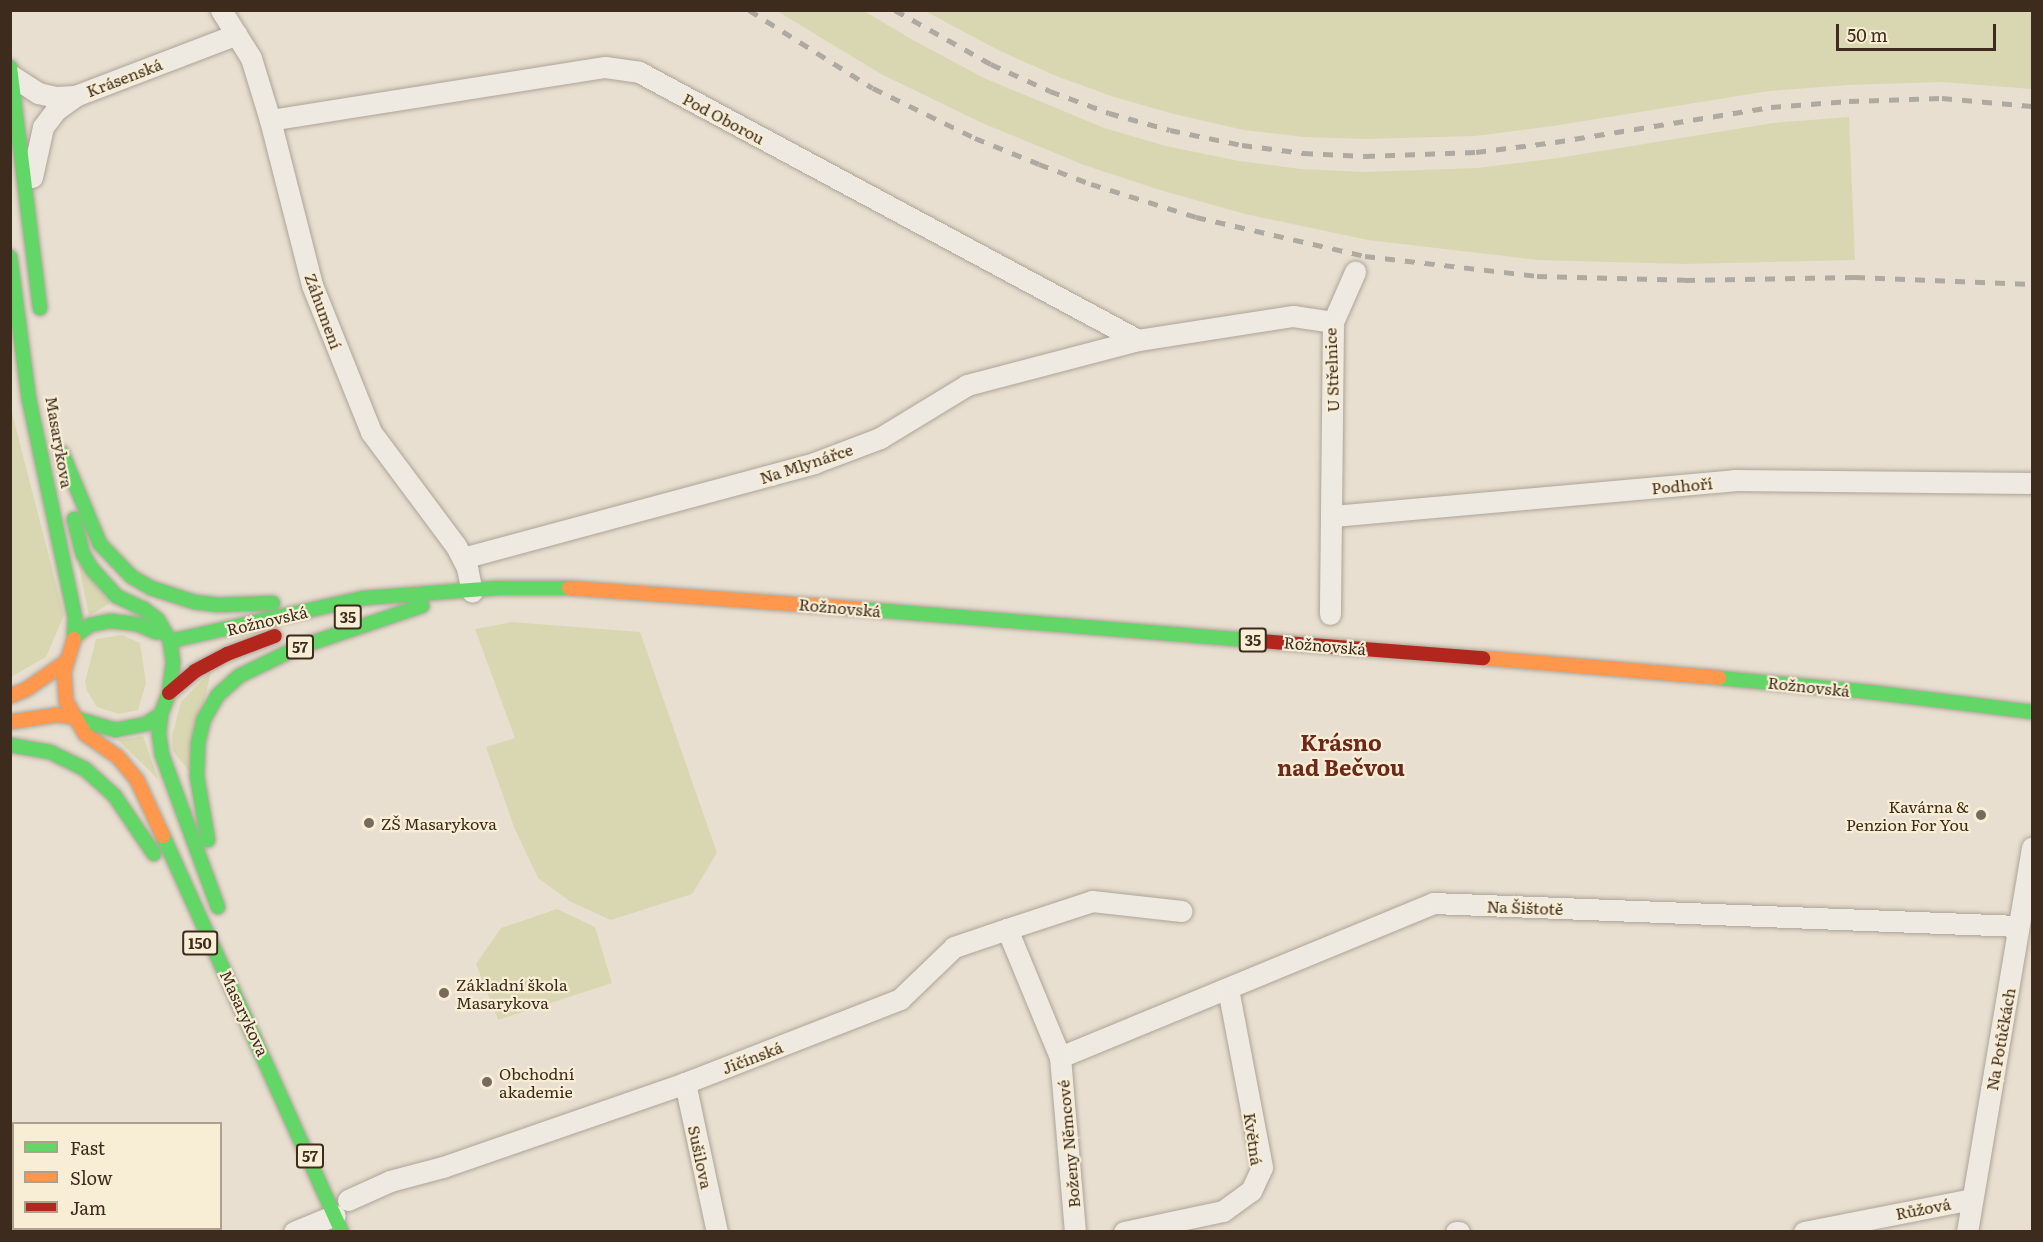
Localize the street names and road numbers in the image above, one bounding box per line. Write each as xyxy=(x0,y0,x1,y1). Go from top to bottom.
street label: Krásenská xyxy=(83,54,165,100)
street label: Pod Oborou xyxy=(680,88,768,148)
street label: Záhumení xyxy=(301,271,347,351)
street label: U Střelnice xyxy=(1320,327,1342,413)
street label: Masarykova xyxy=(42,395,78,489)
street label: Na Mlynářce xyxy=(757,439,855,487)
street label: Podhoří xyxy=(1651,473,1713,497)
street label: Rožnovská xyxy=(798,594,882,620)
street label: Rožnovská xyxy=(225,601,309,639)
road number: 35 xyxy=(333,605,363,629)
road number: 35 xyxy=(1238,628,1268,652)
street label: Rožnovská xyxy=(1283,632,1367,658)
road number: 57 xyxy=(285,635,315,659)
street label: Rožnovská xyxy=(1767,672,1851,700)
street label: Na Šištotě xyxy=(1486,896,1564,918)
road number: 150 xyxy=(182,931,218,955)
street label: Masarykova xyxy=(217,967,273,1059)
street label: Na Potůčkách xyxy=(1981,986,2019,1092)
street label: Jičínská xyxy=(719,1037,785,1077)
street label: Boženy Němcové xyxy=(1053,1079,1083,1209)
street label: Květná xyxy=(1241,1111,1267,1167)
street label: Sušilova xyxy=(685,1124,717,1190)
road number: 57 xyxy=(295,1144,325,1168)
street label: Růžová xyxy=(1894,1193,1952,1223)

